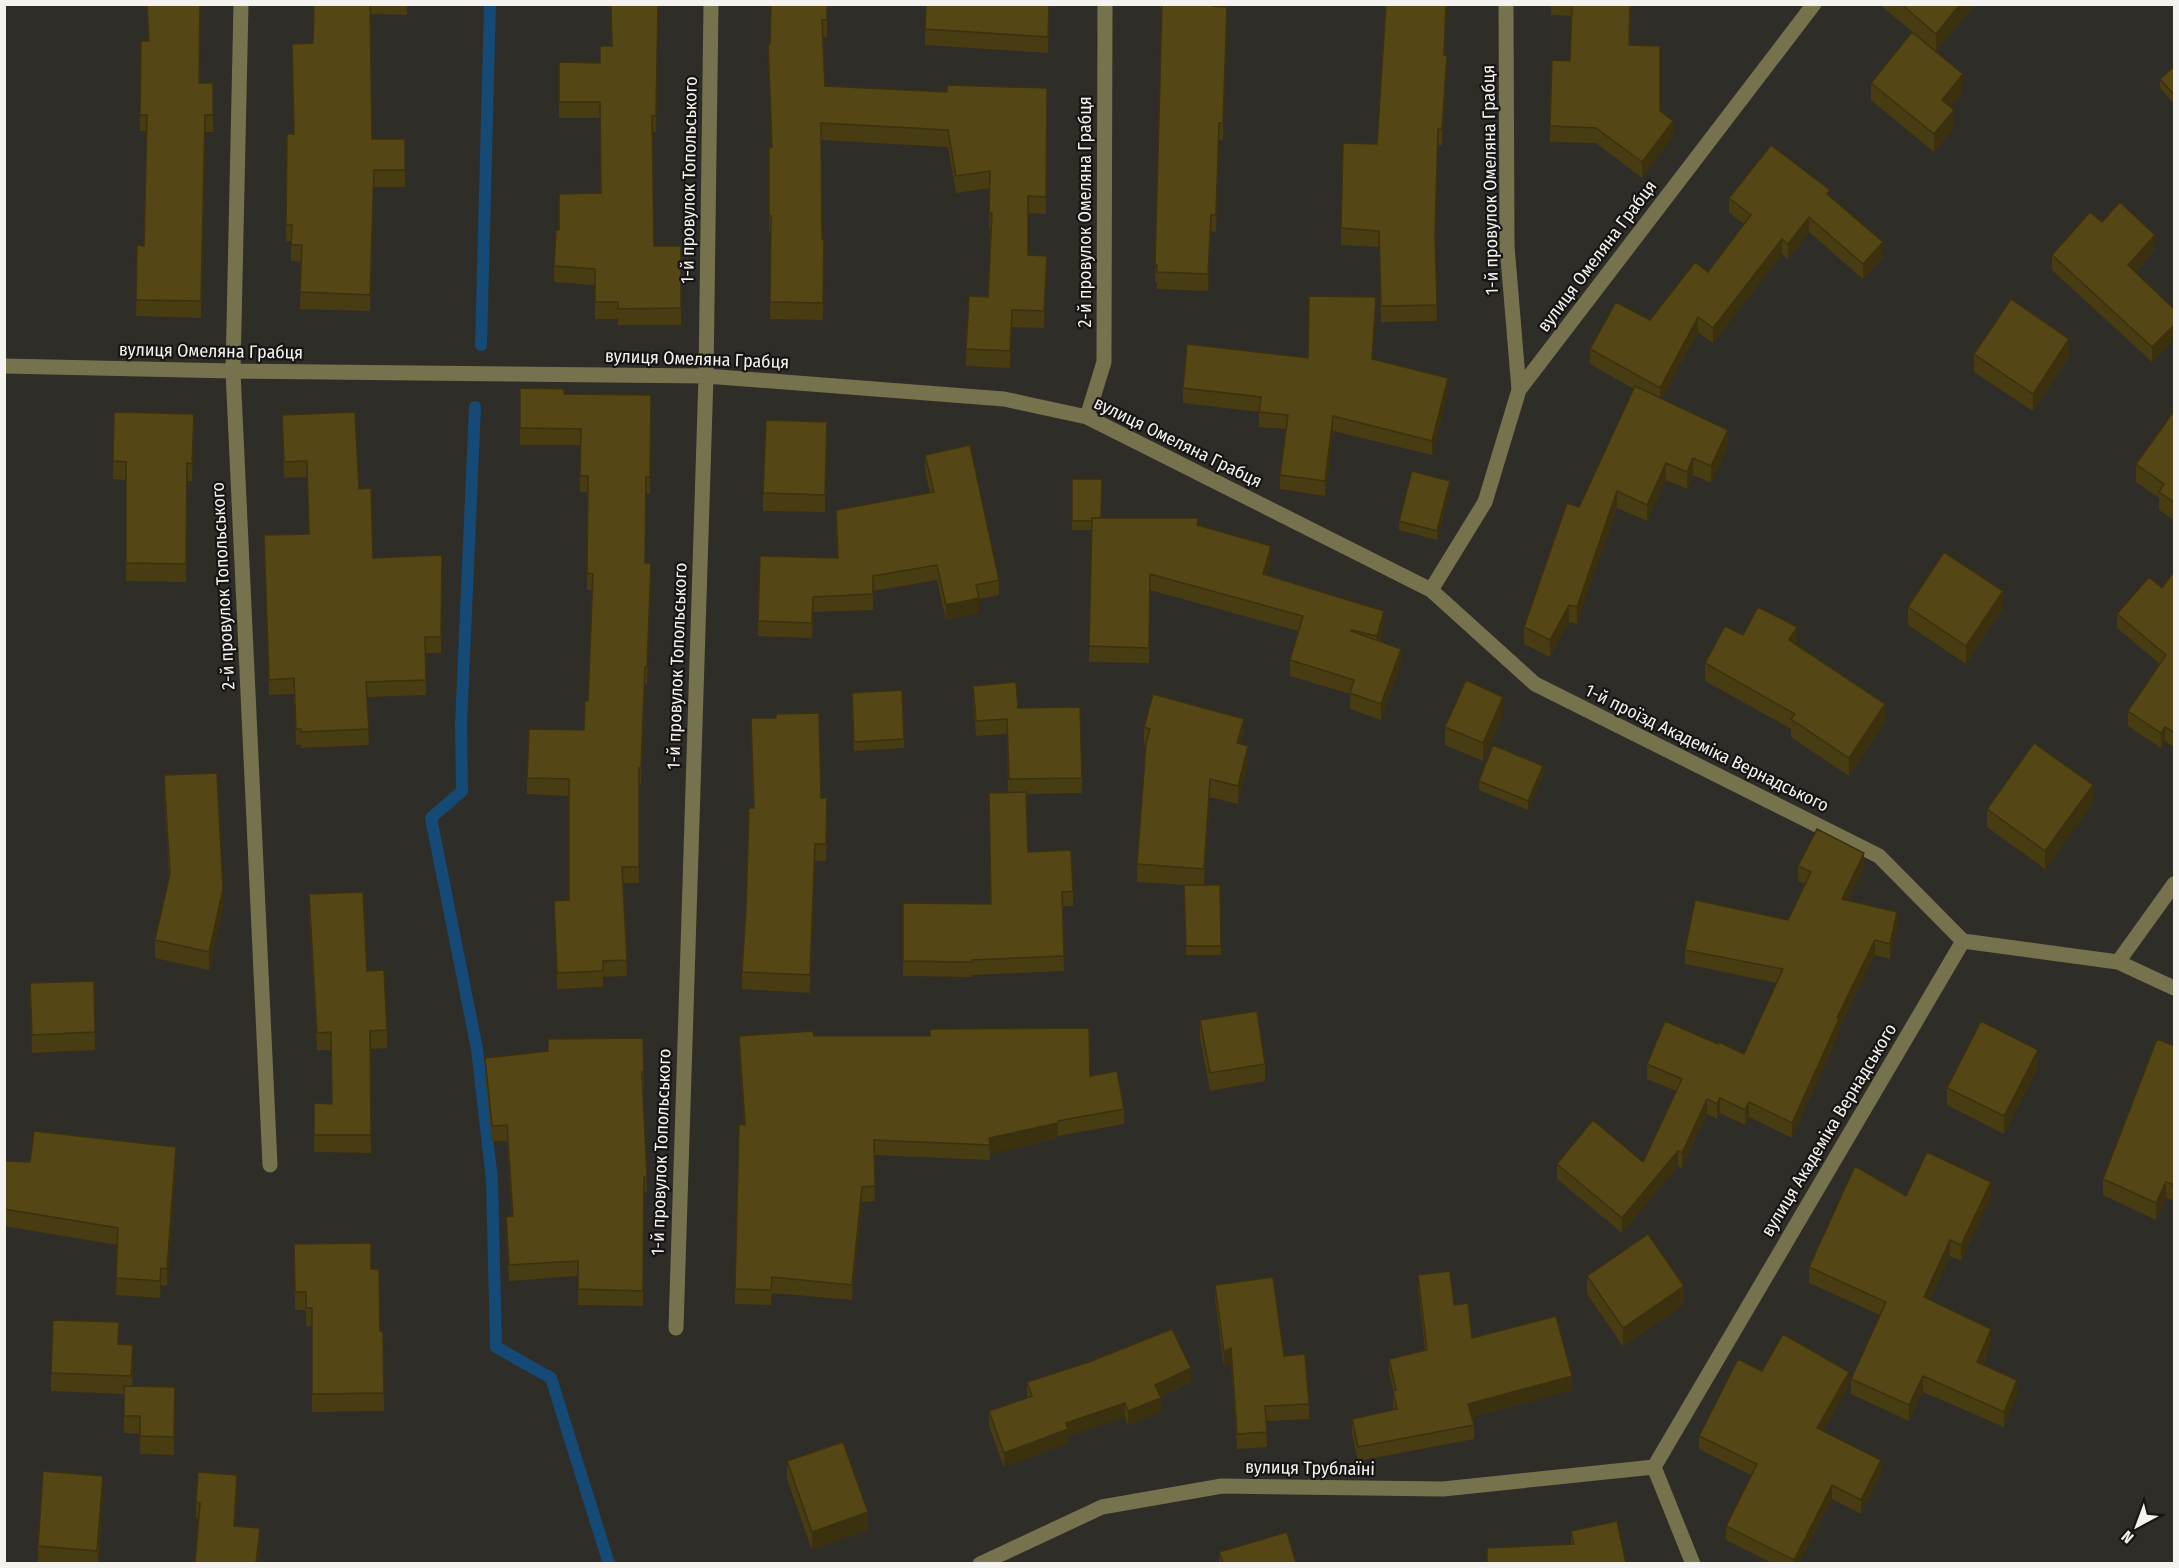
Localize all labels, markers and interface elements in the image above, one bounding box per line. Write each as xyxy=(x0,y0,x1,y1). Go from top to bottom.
street label: 1-й провулок Омеляна Грабця xyxy=(1477,65,1503,295)
street label: 1-й провулок Топольського xyxy=(676,76,702,284)
street label: 2-й провулок Омеляна Грабця xyxy=(1074,96,1096,328)
street label: вулиця Омеляна Грабця xyxy=(1533,176,1661,336)
street label: вулиця Омеляна Грабця xyxy=(119,338,303,364)
street label: вулиця Омеляна Грабця xyxy=(605,345,789,373)
street label: вулиця Омеляна Грабця xyxy=(1090,392,1266,492)
street label: 2-й провулок Топольського xyxy=(207,482,239,690)
street label: 1-й провулок Топольського xyxy=(662,562,692,770)
street label: 1-й проїзд Академіка Вернадського xyxy=(1582,679,1832,817)
street label: вулиця Академіка Вернадського xyxy=(1757,1019,1901,1241)
street label: 1-й провулок Топольського xyxy=(646,1048,676,1256)
street label: вулиця Трублаїні xyxy=(1245,1456,1375,1480)
north arrow xyxy=(2107,1496,2167,1556)
text: N xyxy=(2118,1527,2137,1547)

